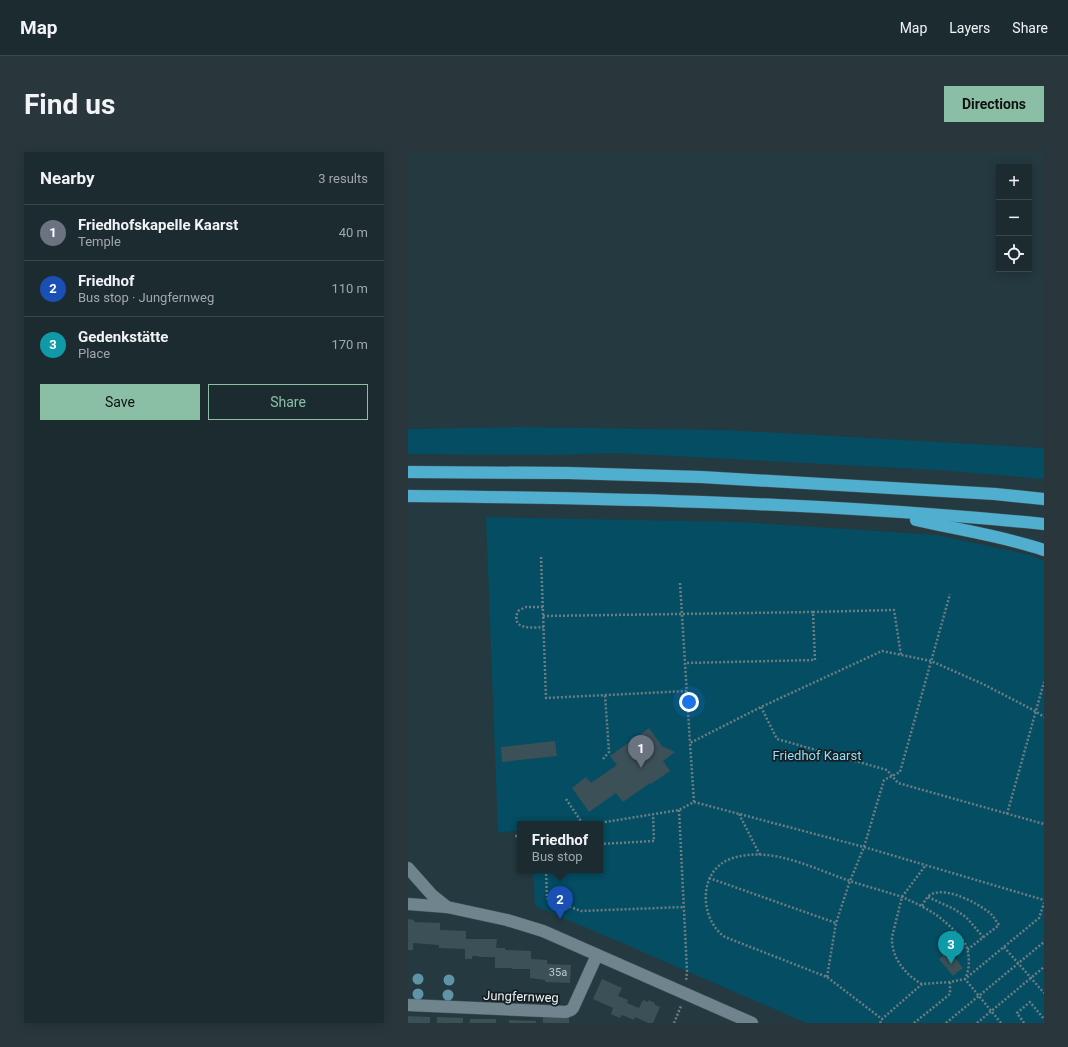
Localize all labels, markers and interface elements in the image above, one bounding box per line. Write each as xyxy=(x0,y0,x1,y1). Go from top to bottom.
text: Map xyxy=(20,16,58,39)
text: Map xyxy=(900,20,927,36)
text: Layers xyxy=(949,20,990,36)
text: Share xyxy=(1012,20,1048,36)
button: Directions xyxy=(944,86,1044,122)
text: Find us xyxy=(24,88,115,121)
map controls xyxy=(996,164,1032,272)
button: + xyxy=(996,164,1032,200)
text: Nearby xyxy=(40,168,95,188)
text: 3 results xyxy=(318,171,368,186)
button: − xyxy=(996,200,1032,236)
text: Friedhofskapelle Kaarst xyxy=(78,216,238,234)
text: 1 xyxy=(49,225,57,240)
text: 40 m xyxy=(339,225,368,240)
text: Temple xyxy=(78,234,121,249)
button: locate xyxy=(996,236,1032,272)
text: Friedhof xyxy=(78,272,134,290)
text: 2 xyxy=(49,281,57,296)
text: 110 m xyxy=(331,281,368,296)
text: Bus stop · Jungfernweg xyxy=(78,290,214,305)
text: Gedenkstätte xyxy=(78,328,168,346)
text: 3 xyxy=(49,337,57,352)
text: 170 m xyxy=(331,337,368,352)
text: Place xyxy=(78,346,110,361)
button: Save xyxy=(40,384,200,420)
button: Share xyxy=(208,384,368,420)
your location xyxy=(679,692,699,712)
pin: 1 xyxy=(628,735,654,768)
park label: Friedhof Kaarst xyxy=(773,748,861,763)
popup xyxy=(517,821,603,873)
text: Friedhof xyxy=(532,831,588,849)
text: Bus stop xyxy=(532,849,583,864)
pin: 2 xyxy=(547,886,573,919)
pin: 3 xyxy=(938,931,964,964)
house number: 35a xyxy=(549,966,567,979)
street label: Jungfernweg xyxy=(483,988,559,1005)

